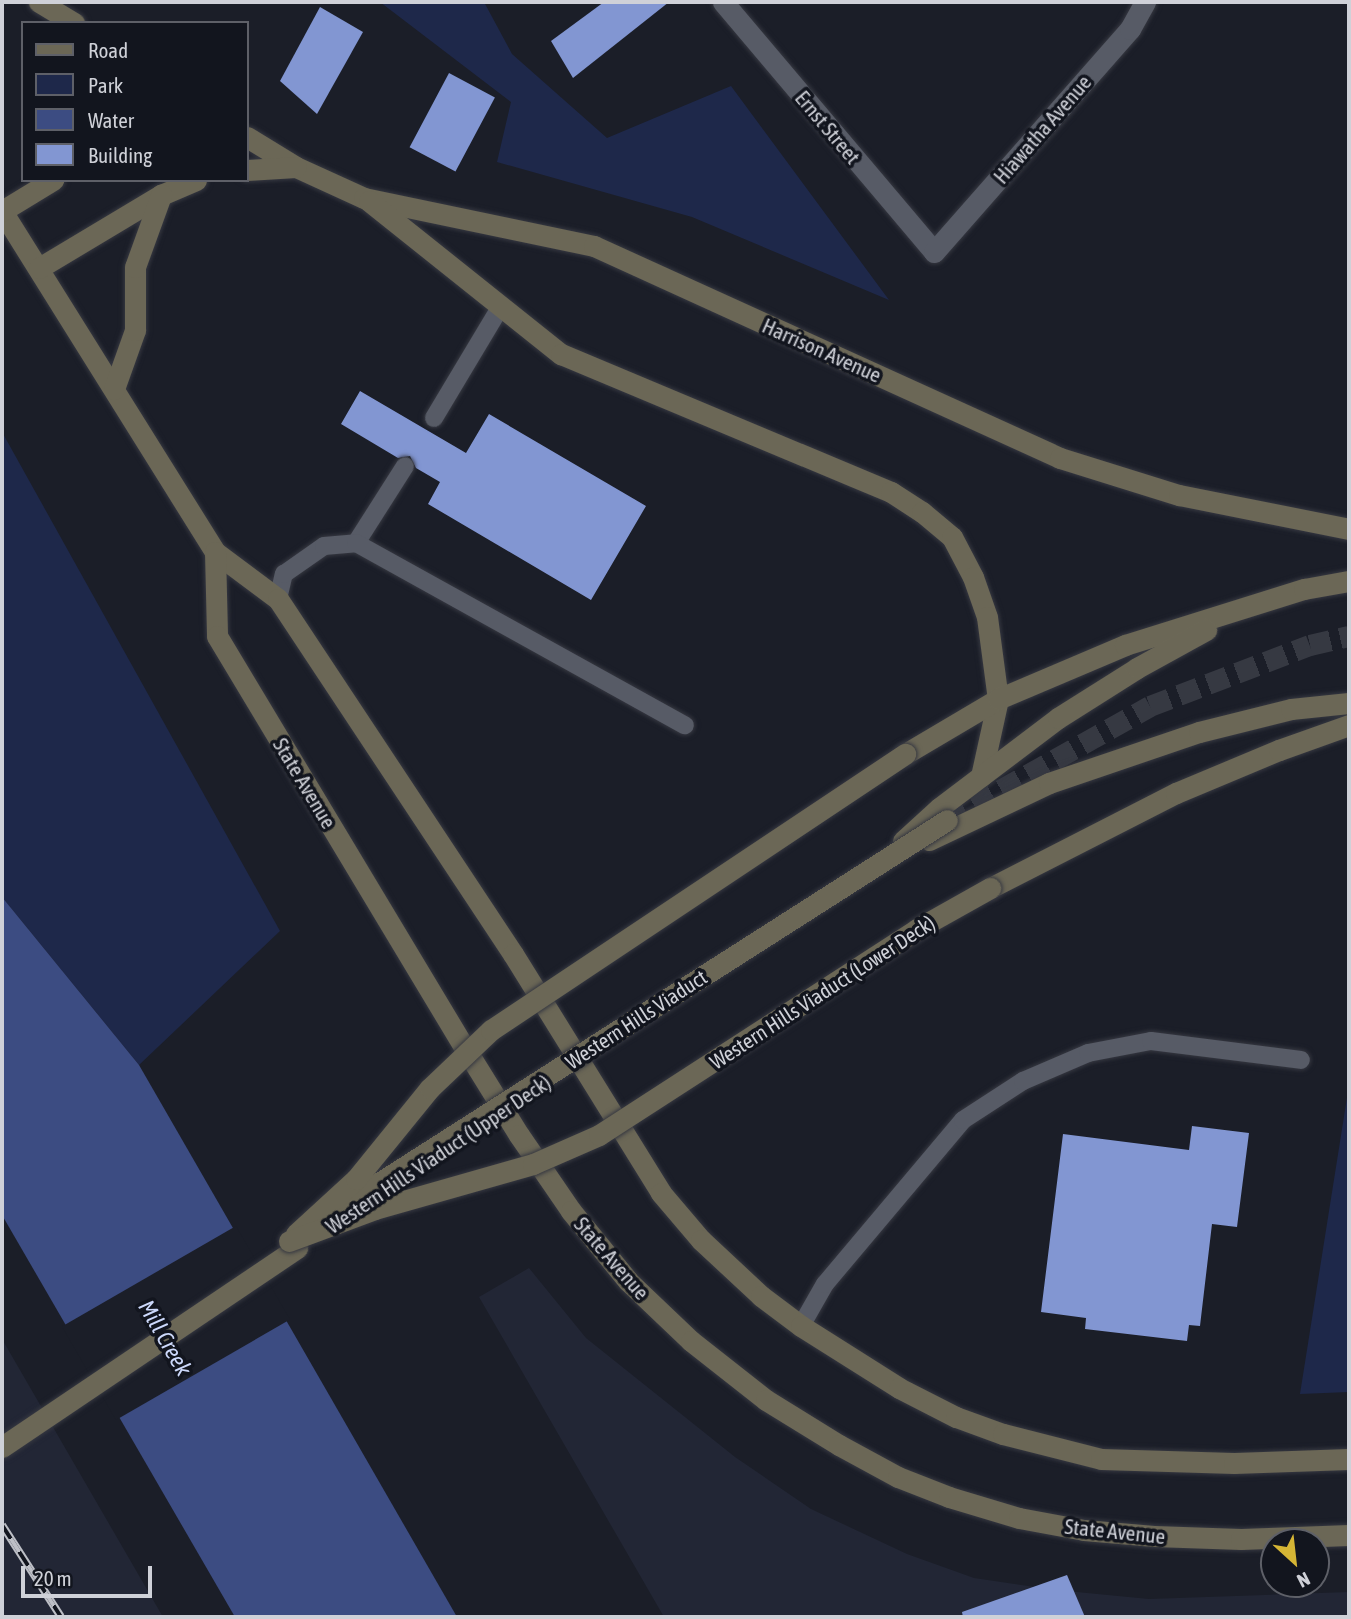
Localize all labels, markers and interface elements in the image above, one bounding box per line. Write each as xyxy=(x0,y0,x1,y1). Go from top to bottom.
legend xyxy=(21,21,248,182)
text: Road xyxy=(88,38,128,62)
street label: Hiawatha Avenue xyxy=(988,69,1096,189)
text: Park xyxy=(88,73,123,97)
street label: Ernst Street xyxy=(790,85,866,169)
text: Water xyxy=(88,108,134,132)
text: Building xyxy=(88,143,152,167)
street label: Harrison Avenue xyxy=(759,313,885,387)
street label: State Avenue xyxy=(268,733,342,833)
street label: Western Hills Viaduct (Lower Deck) xyxy=(705,910,939,1074)
street label: Western Hills Viaduct xyxy=(561,964,711,1074)
street label: Western Hills Viaduct (Upper Deck) xyxy=(321,1069,555,1239)
street label: State Avenue xyxy=(569,1212,655,1304)
water label: Mill Creek xyxy=(132,1295,198,1381)
street label: State Avenue xyxy=(1063,1513,1167,1549)
north arrow xyxy=(1260,1528,1330,1598)
scale bar xyxy=(24,1552,156,1596)
text: 20 m xyxy=(34,1566,72,1590)
text: N xyxy=(1294,1568,1314,1592)

